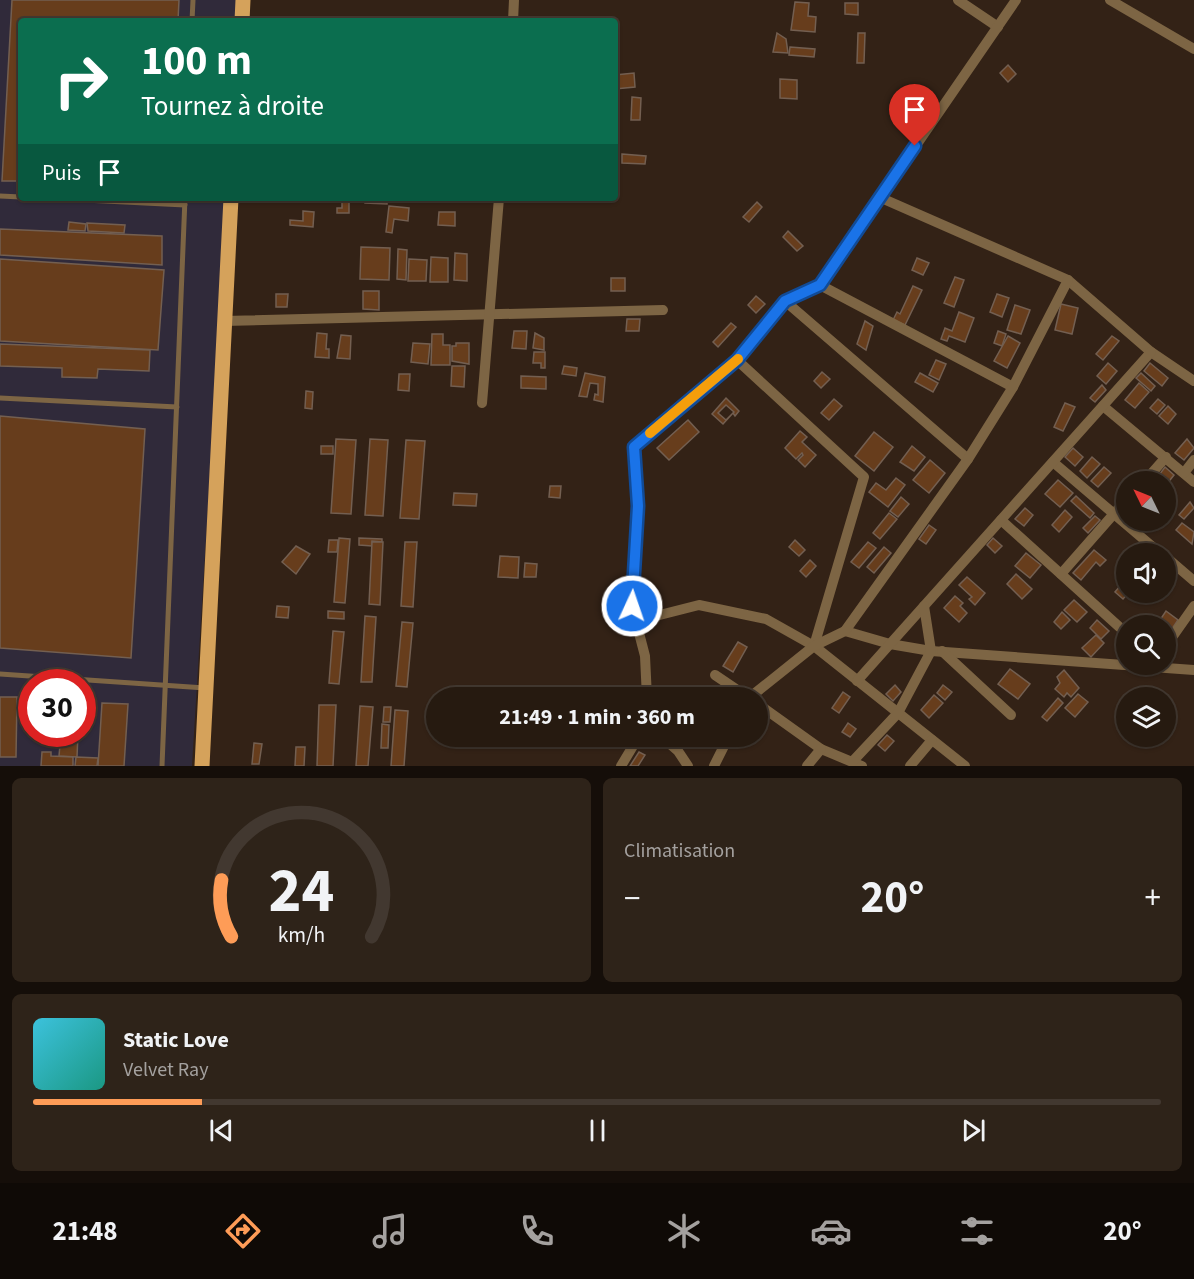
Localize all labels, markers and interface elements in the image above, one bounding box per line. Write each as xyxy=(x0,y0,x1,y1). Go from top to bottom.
text: 100 m xyxy=(141,31,252,91)
icon: right xyxy=(42,42,120,120)
pin xyxy=(889,84,940,146)
text: Tournez à droite xyxy=(141,87,324,126)
icon: arrive xyxy=(898,93,931,126)
icon: arrive xyxy=(93,156,126,189)
text: Puis xyxy=(42,157,81,189)
north arrow xyxy=(1116,471,1176,531)
map controls xyxy=(1116,471,1176,747)
button: sound xyxy=(1116,543,1176,603)
position arrow xyxy=(600,574,664,638)
button: search xyxy=(1116,615,1176,675)
speed limit sign: 30 xyxy=(18,669,96,747)
button: layers xyxy=(1116,687,1176,747)
text: 21:49 · 1 min · 360 m xyxy=(499,701,695,733)
text: Climatisation xyxy=(624,837,735,865)
text: 24 xyxy=(269,847,334,936)
text: 20° xyxy=(861,866,924,930)
text: − xyxy=(624,875,640,922)
text: + xyxy=(1145,875,1161,922)
text: km/h xyxy=(278,920,325,951)
text: Static Love xyxy=(123,1024,229,1056)
text: Velvet Ray xyxy=(123,1056,209,1084)
icon: previous xyxy=(205,1114,238,1147)
icon: pause xyxy=(581,1114,614,1147)
icon: next xyxy=(957,1114,990,1147)
icon: directions xyxy=(222,1210,264,1252)
icon: music xyxy=(369,1210,411,1252)
icon: phone xyxy=(516,1210,558,1252)
icon: climate xyxy=(663,1210,705,1252)
icon: car xyxy=(810,1210,852,1252)
icon: filters xyxy=(956,1210,998,1252)
text: 21:48 xyxy=(52,1212,118,1251)
text: 20° xyxy=(1103,1212,1142,1251)

